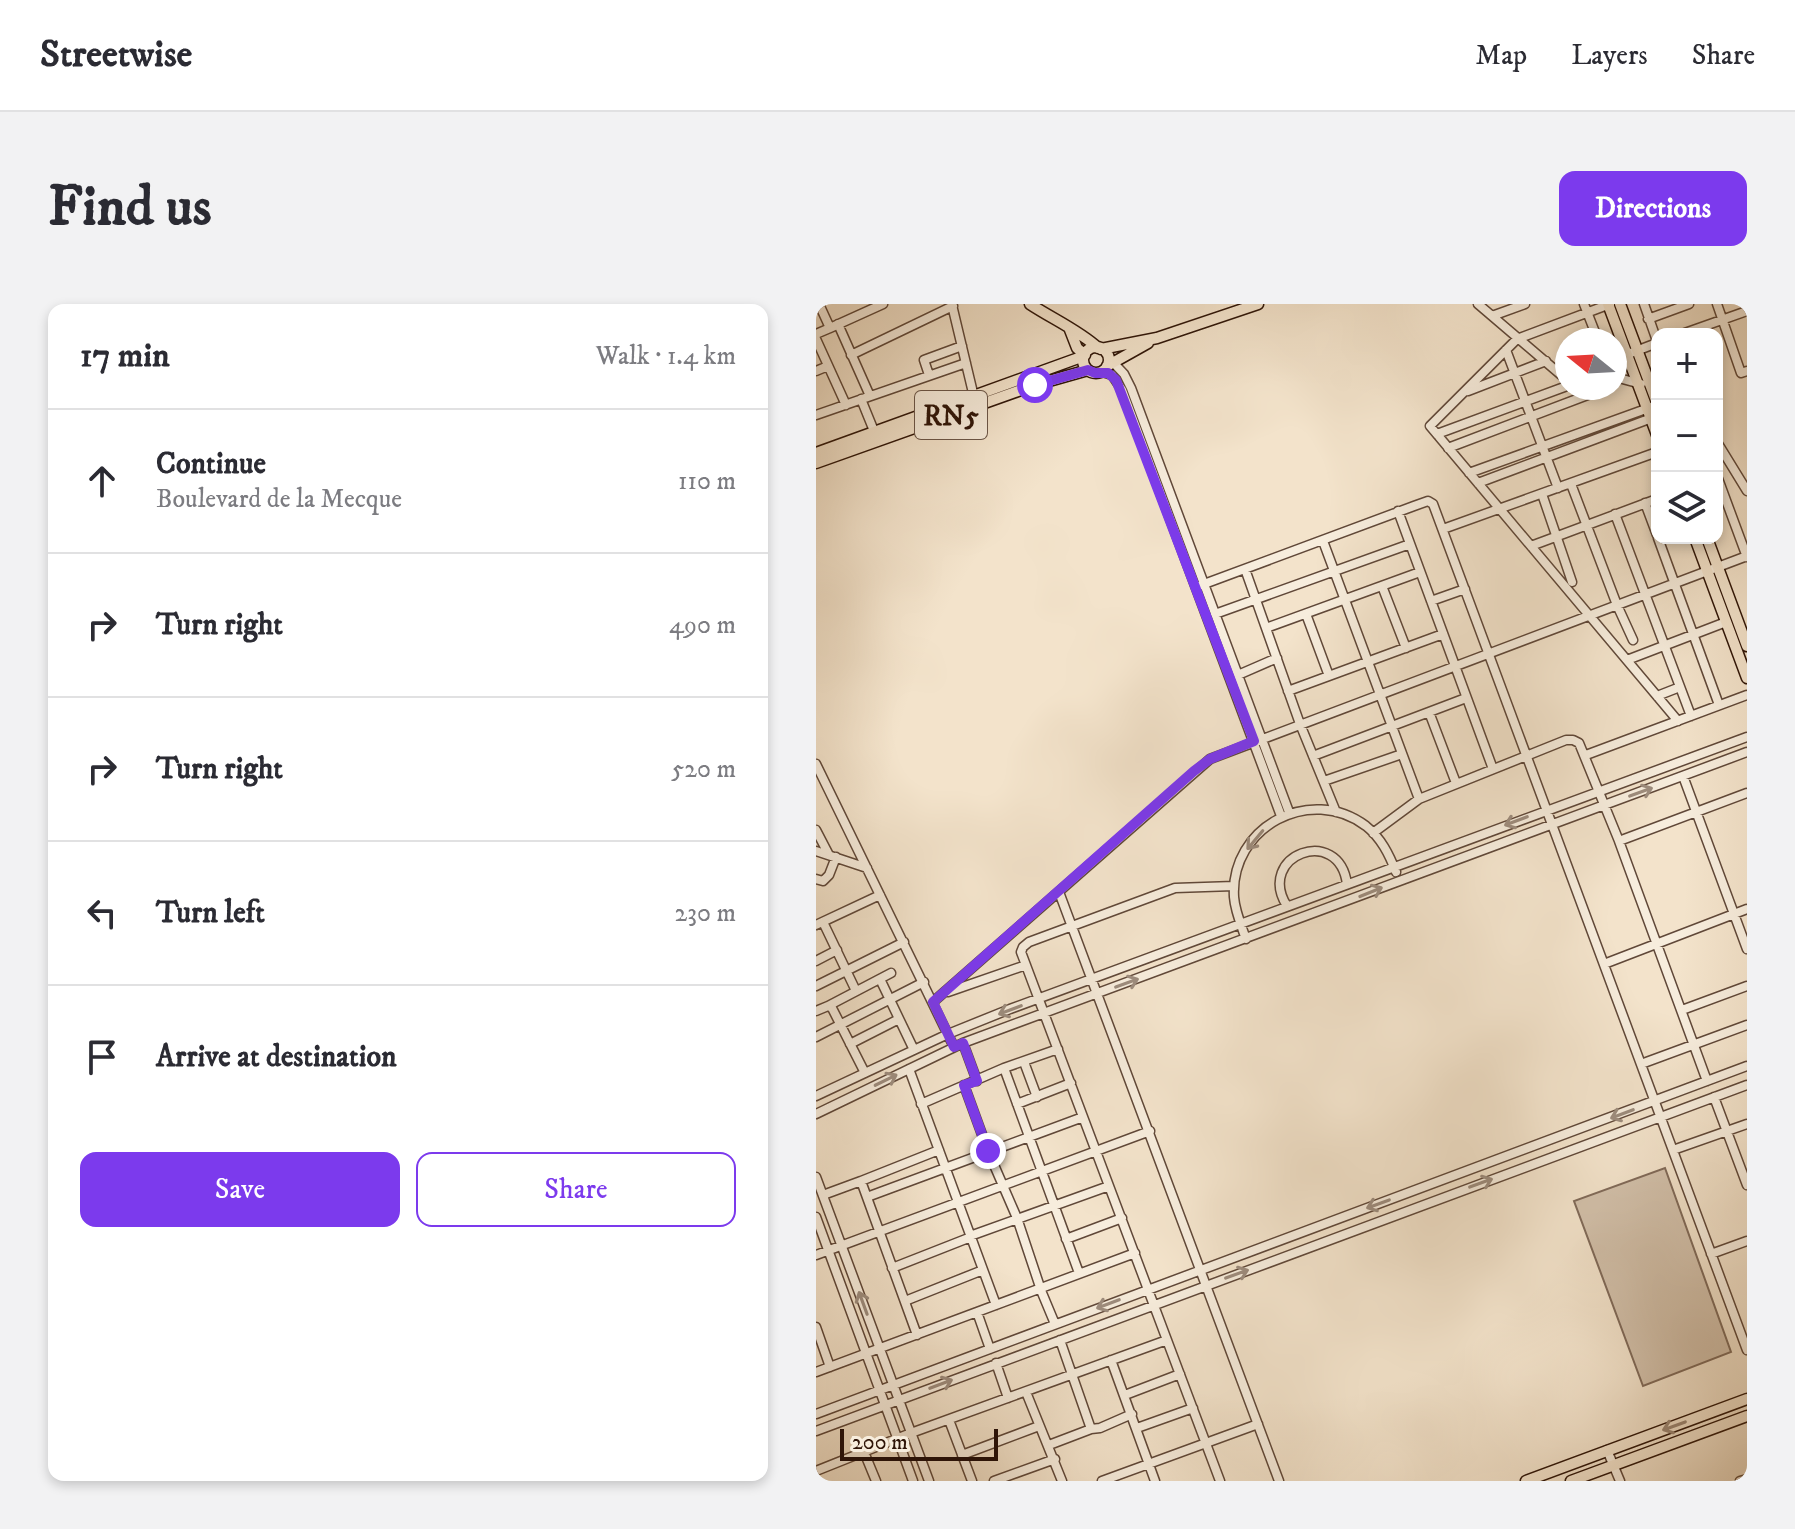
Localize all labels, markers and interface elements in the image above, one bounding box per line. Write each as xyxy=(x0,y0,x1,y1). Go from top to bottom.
text: Streetwise xyxy=(40,31,192,79)
text: Map xyxy=(1476,38,1527,73)
text: Layers xyxy=(1571,38,1648,73)
text: Share xyxy=(1692,38,1755,73)
button: Directions xyxy=(1559,171,1747,246)
text: Find us xyxy=(48,173,212,243)
north arrow xyxy=(1555,328,1627,400)
map controls xyxy=(1651,328,1723,544)
button: + xyxy=(1651,328,1723,400)
text: 17 min xyxy=(80,335,170,377)
text: Walk · 1.4 km xyxy=(596,340,736,373)
route start xyxy=(1017,367,1053,403)
road number: RN5 xyxy=(915,391,987,439)
button: − xyxy=(1651,400,1723,472)
text: Continue xyxy=(156,446,266,483)
icon: ahead xyxy=(80,459,124,503)
text: 110 m xyxy=(678,465,736,498)
button: layers xyxy=(1651,472,1723,544)
text: Boulevard de la Mecque xyxy=(156,483,402,516)
icon: right xyxy=(80,603,124,647)
text: Turn right xyxy=(156,607,283,644)
text: 490 m xyxy=(669,609,736,642)
icon: right xyxy=(80,747,124,791)
text: Turn right xyxy=(156,751,283,788)
text: 520 m xyxy=(671,753,736,786)
one-way arrow xyxy=(1628,784,1652,798)
one-way arrow xyxy=(1504,815,1529,829)
one-way arrow xyxy=(1246,829,1264,849)
one-way arrow xyxy=(1358,884,1383,898)
icon: left xyxy=(80,891,124,935)
text: Turn left xyxy=(156,895,265,932)
text: 230 m xyxy=(674,897,736,930)
one-way arrow xyxy=(1114,975,1139,989)
one-way arrow xyxy=(998,1003,1023,1018)
icon: arrive xyxy=(80,1035,124,1079)
text: Arrive at destination xyxy=(156,1039,397,1076)
one-way arrow xyxy=(874,1072,898,1087)
one-way arrow xyxy=(1610,1107,1635,1122)
route end xyxy=(970,1133,1006,1169)
button: Save xyxy=(80,1152,400,1227)
button: Share xyxy=(416,1152,736,1227)
one-way arrow xyxy=(1468,1175,1493,1190)
one-way arrow xyxy=(1366,1198,1391,1212)
one-way arrow xyxy=(1225,1265,1250,1280)
one-way arrow xyxy=(855,1291,869,1316)
one-way arrow xyxy=(1096,1298,1121,1312)
one-way arrow xyxy=(928,1376,953,1390)
one-way arrow xyxy=(1662,1419,1687,1434)
scale bar xyxy=(840,1425,998,1461)
text: 200 m xyxy=(852,1429,908,1456)

